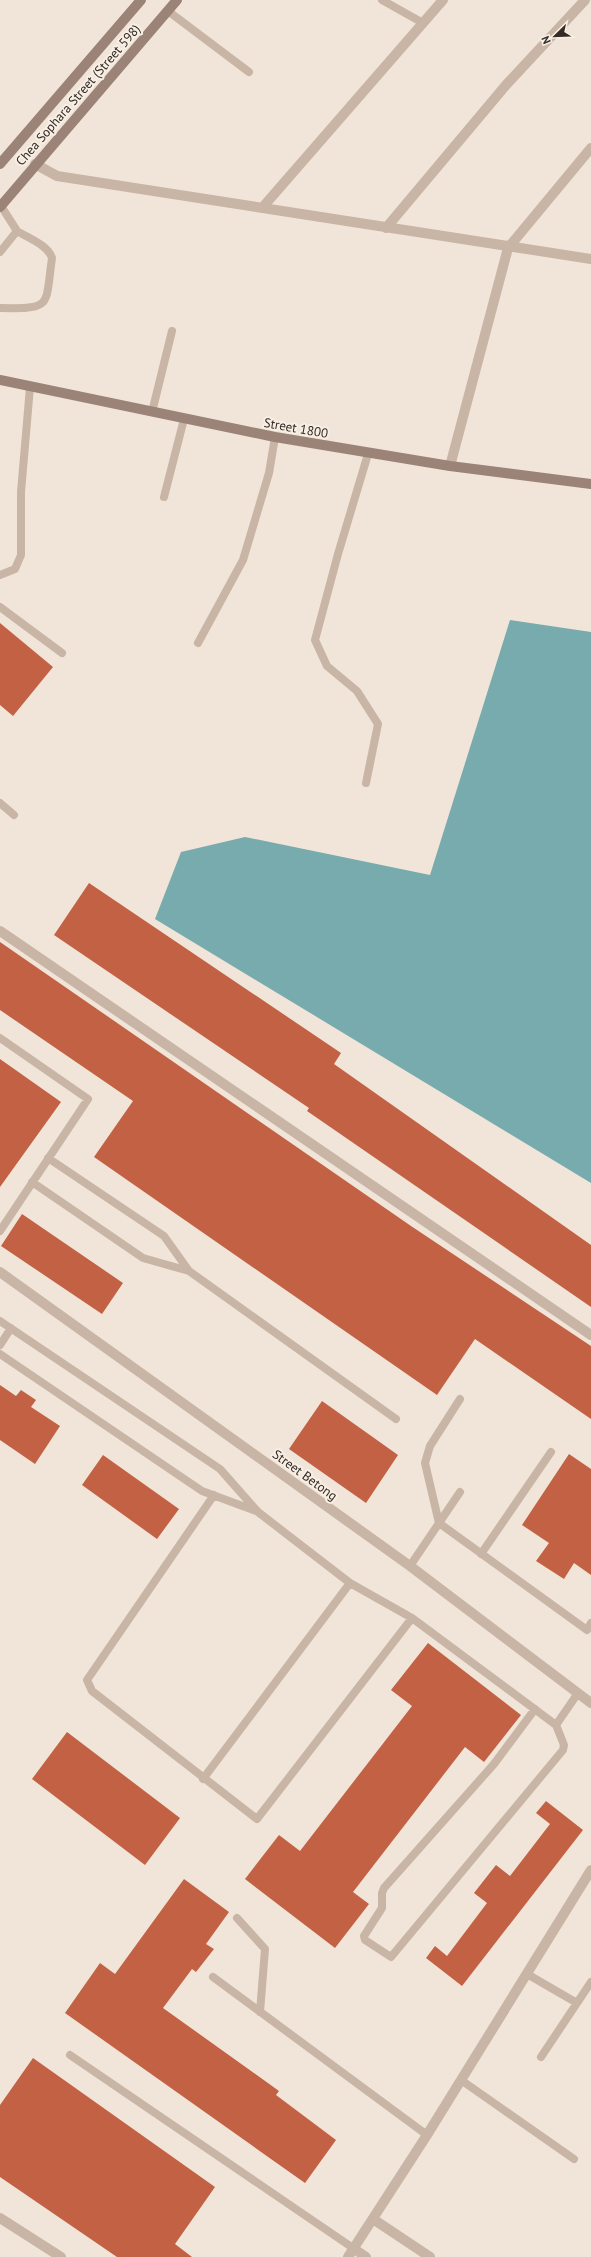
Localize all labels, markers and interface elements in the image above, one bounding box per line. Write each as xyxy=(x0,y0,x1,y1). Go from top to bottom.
north arrow xyxy=(535,16,575,56)
street label: Chea Sophara Street (Street 598) xyxy=(12,21,144,169)
text: N xyxy=(538,34,554,46)
street label: Street 1800 xyxy=(263,414,329,442)
street label: Street Betong xyxy=(269,1446,341,1504)

